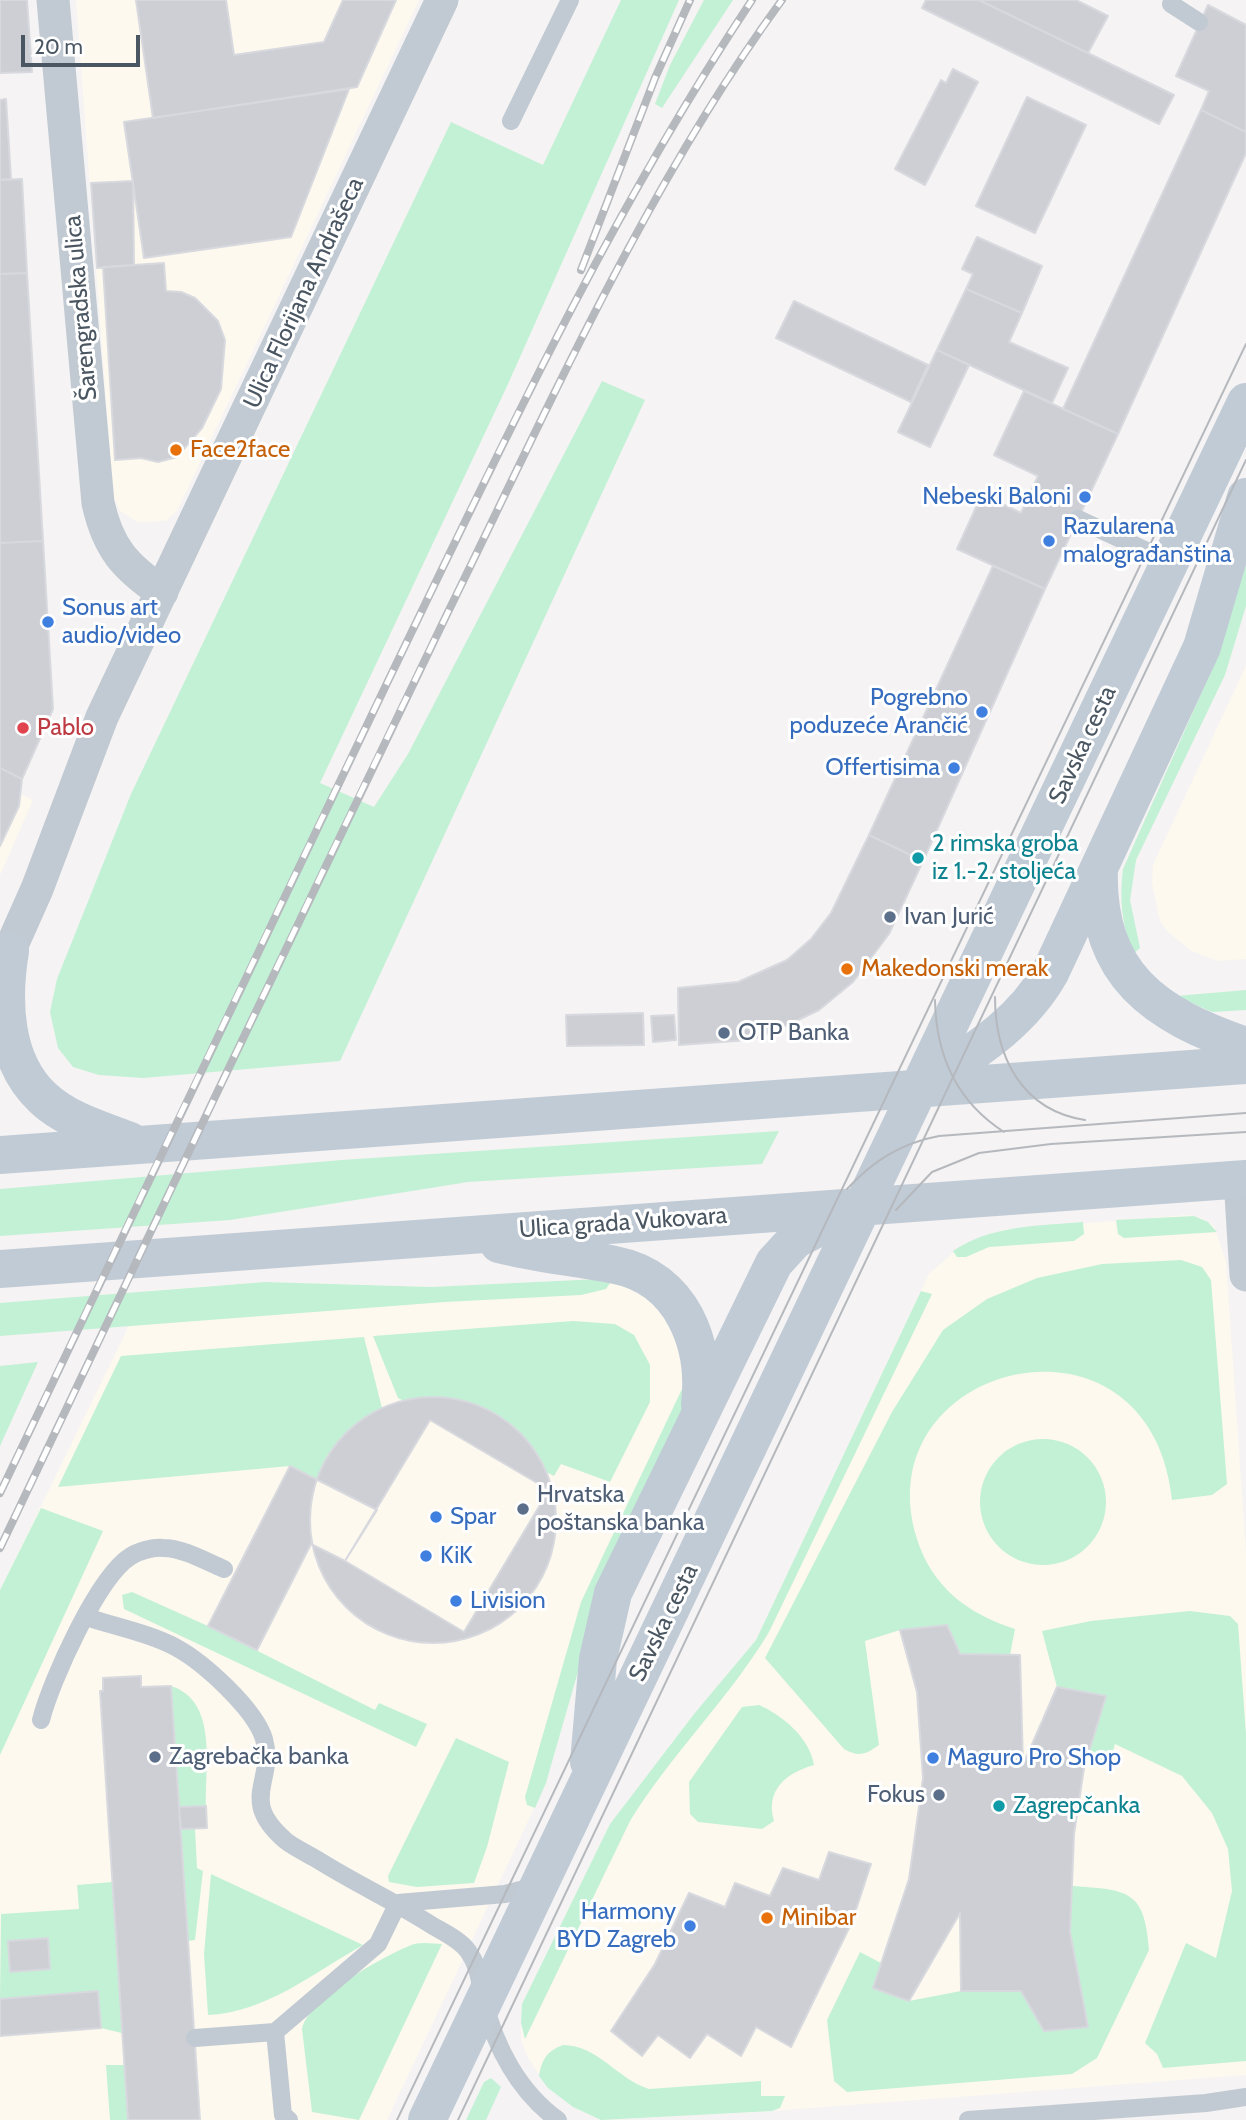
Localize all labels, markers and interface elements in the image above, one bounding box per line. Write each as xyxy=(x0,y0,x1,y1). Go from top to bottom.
scale bar xyxy=(24,21,144,65)
text: 20 m xyxy=(34,34,83,59)
street label: Ulica Florijana Andrašeca xyxy=(238,173,370,413)
street label: Šarengradska ulica xyxy=(59,214,103,402)
place label: Face2face xyxy=(190,436,290,464)
marker: Face2face xyxy=(168,442,184,458)
place label: Nebeski Baloni xyxy=(922,483,1071,511)
marker: Nebeski Baloni xyxy=(1077,489,1093,505)
place label: Razularena malograđanština xyxy=(1063,513,1232,569)
marker: Razularena malograđanština xyxy=(1041,533,1057,549)
place label: Sonus art audio/video xyxy=(62,594,181,650)
marker: Sonus art audio/video xyxy=(40,614,56,630)
street label: Savska cesta xyxy=(1043,681,1123,809)
place label: Pogrebno poduzeće Arančić xyxy=(790,684,968,740)
marker: Pogrebno poduzeće Arančić xyxy=(974,704,990,720)
place label: Pablo xyxy=(37,714,94,742)
marker: Pablo xyxy=(15,720,31,736)
place label: Offertisima xyxy=(825,754,940,782)
marker: Offertisima xyxy=(946,760,962,776)
place label: 2 rimska groba iz 1.-2. stoljeća xyxy=(932,830,1078,886)
marker: 2 rimska groba iz 1.-2. stoljeća xyxy=(910,850,926,866)
place label: Ivan Jurić xyxy=(904,903,994,931)
marker: Ivan Jurić xyxy=(882,909,898,925)
place label: Makedonski merak xyxy=(861,955,1049,983)
marker: Makedonski merak xyxy=(839,961,855,977)
place label: OTP Banka xyxy=(738,1019,849,1047)
marker: OTP Banka xyxy=(716,1025,732,1041)
street label: Ulica grada Vukovara xyxy=(518,1201,728,1245)
place label: Hrvatska poštanska banka xyxy=(537,1481,704,1537)
marker: Hrvatska poštanska banka xyxy=(515,1501,531,1517)
place label: Spar xyxy=(450,1503,496,1531)
marker: Spar xyxy=(428,1509,444,1525)
place label: KiK xyxy=(440,1542,472,1570)
marker: KiK xyxy=(418,1548,434,1564)
street label: Savska cesta xyxy=(623,1560,705,1686)
place label: Livision xyxy=(470,1587,546,1615)
marker: Livision xyxy=(448,1593,464,1609)
place label: Zagrebačka banka xyxy=(169,1743,349,1771)
place label: Maguro Pro Shop xyxy=(947,1744,1121,1772)
marker: Zagrebačka banka xyxy=(147,1749,163,1765)
marker: Maguro Pro Shop xyxy=(925,1750,941,1766)
place label: Fokus xyxy=(867,1781,925,1809)
marker: Fokus xyxy=(931,1787,947,1803)
place label: Zagrepčanka xyxy=(1013,1792,1140,1820)
marker: Zagrepčanka xyxy=(991,1798,1007,1814)
place label: Harmony BYD Zagreb xyxy=(557,1898,676,1954)
place label: Minibar xyxy=(781,1904,856,1932)
marker: Minibar xyxy=(759,1910,775,1926)
marker: Harmony BYD Zagreb xyxy=(682,1918,698,1934)

